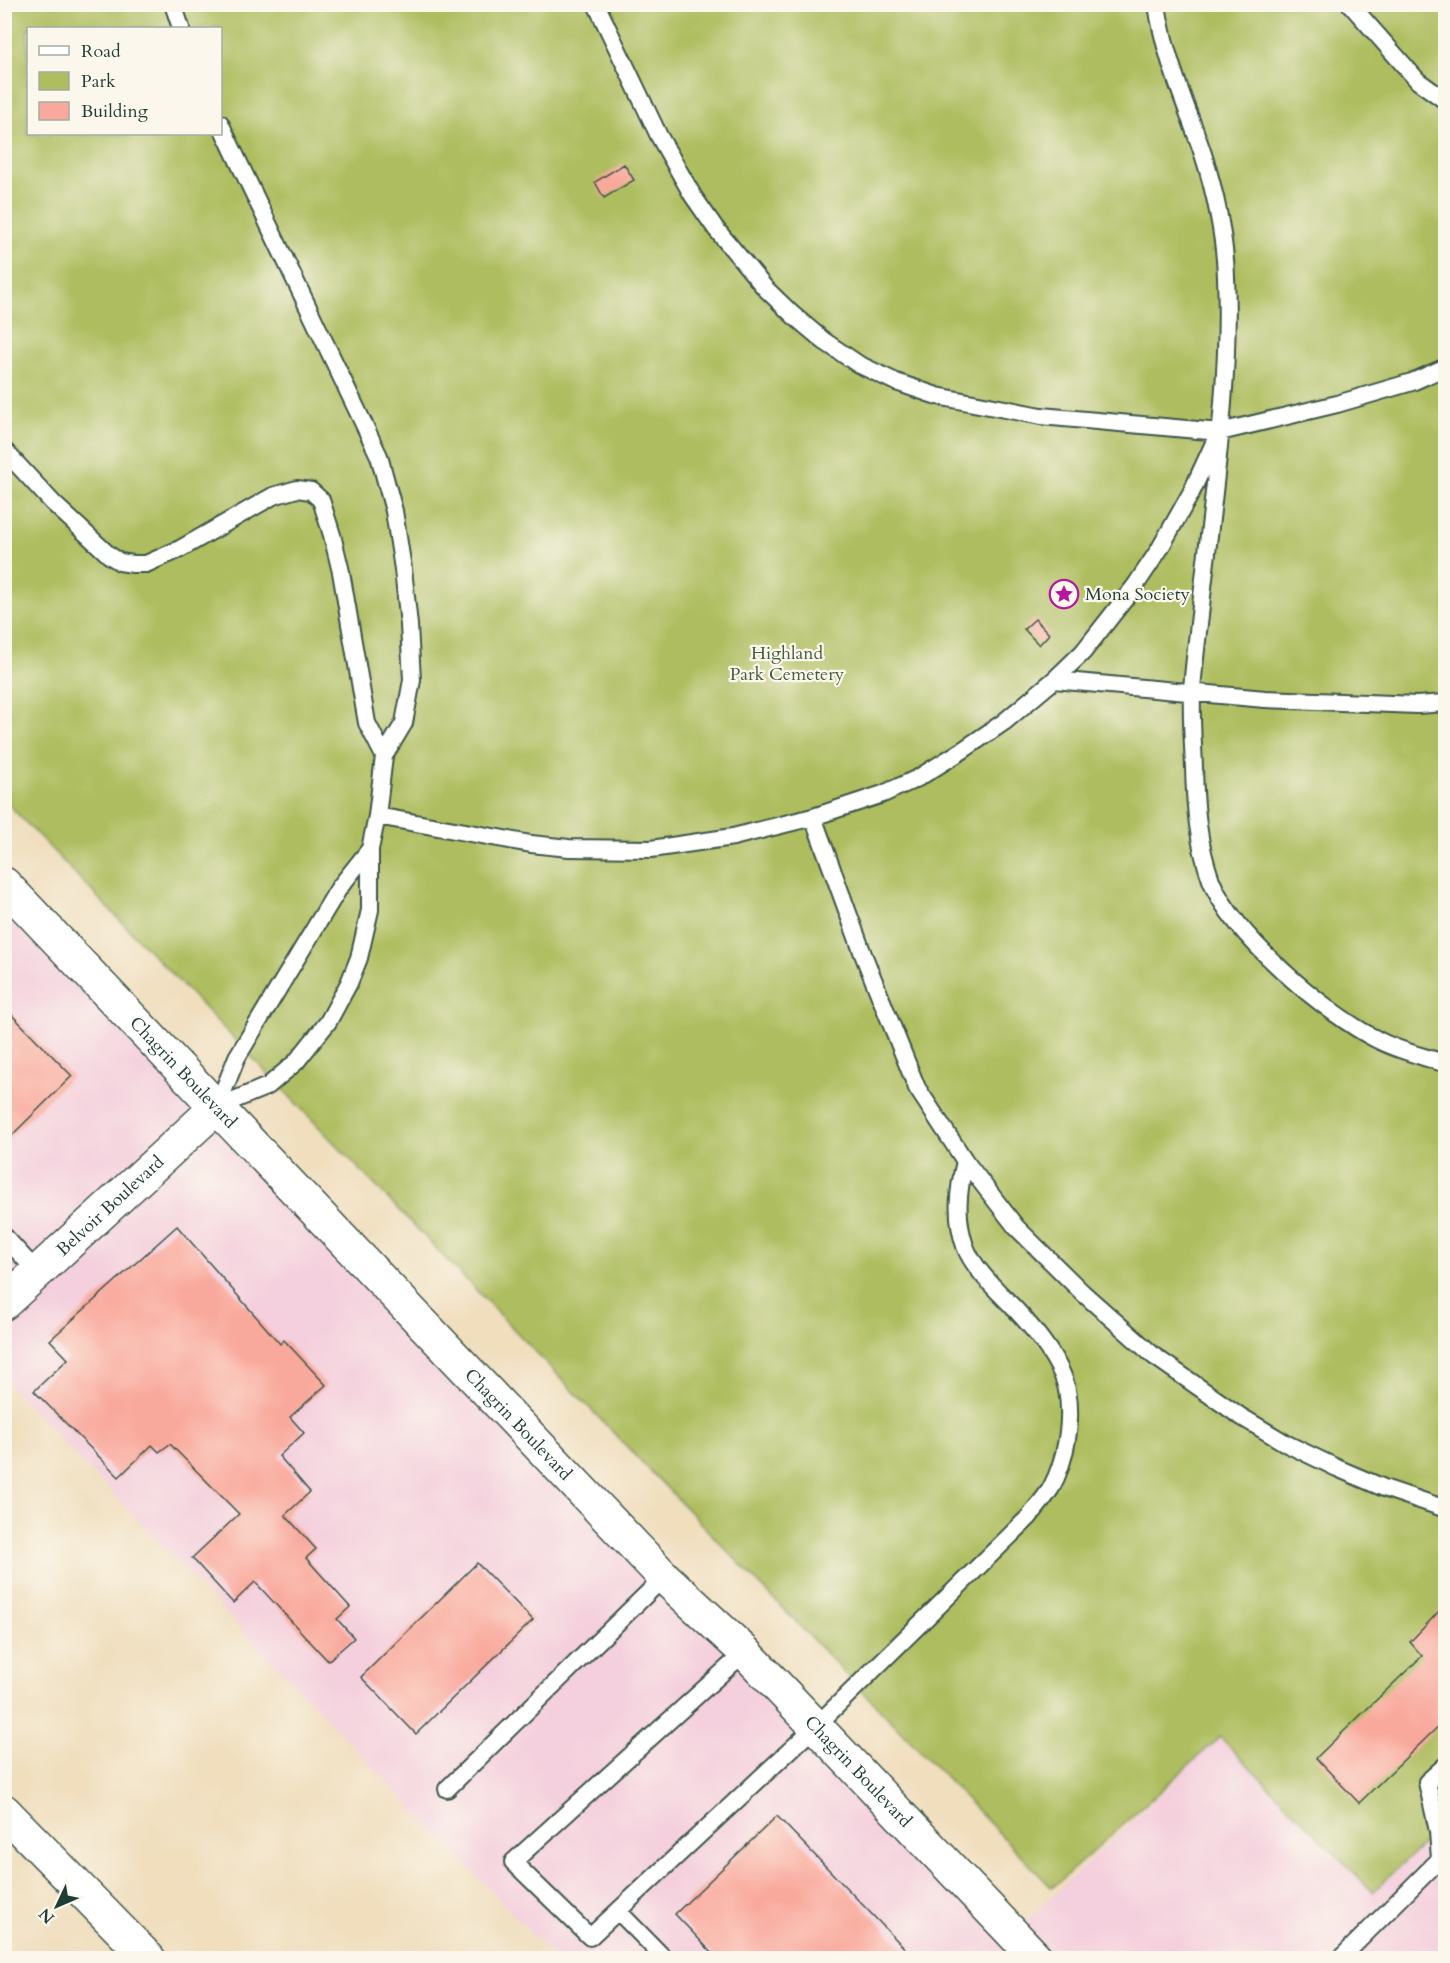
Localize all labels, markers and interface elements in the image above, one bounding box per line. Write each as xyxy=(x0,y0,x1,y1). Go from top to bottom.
legend xyxy=(27,27,222,135)
text: Road xyxy=(81,39,121,64)
text: Park xyxy=(81,69,116,94)
text: Building xyxy=(81,99,149,124)
place icon: Mona Society xyxy=(1048,578,1080,610)
place label: Mona Society xyxy=(1085,582,1190,607)
park label: Highland Park Cemetery xyxy=(730,641,845,687)
street label: Chagrin Boulevard xyxy=(124,1011,243,1134)
street label: Belvoir Boulevard xyxy=(51,1150,170,1262)
street label: Chagrin Boulevard xyxy=(459,1363,578,1486)
street label: Chagrin Boulevard xyxy=(799,1710,918,1833)
north arrow xyxy=(27,1876,87,1936)
text: N xyxy=(34,1903,60,1928)

